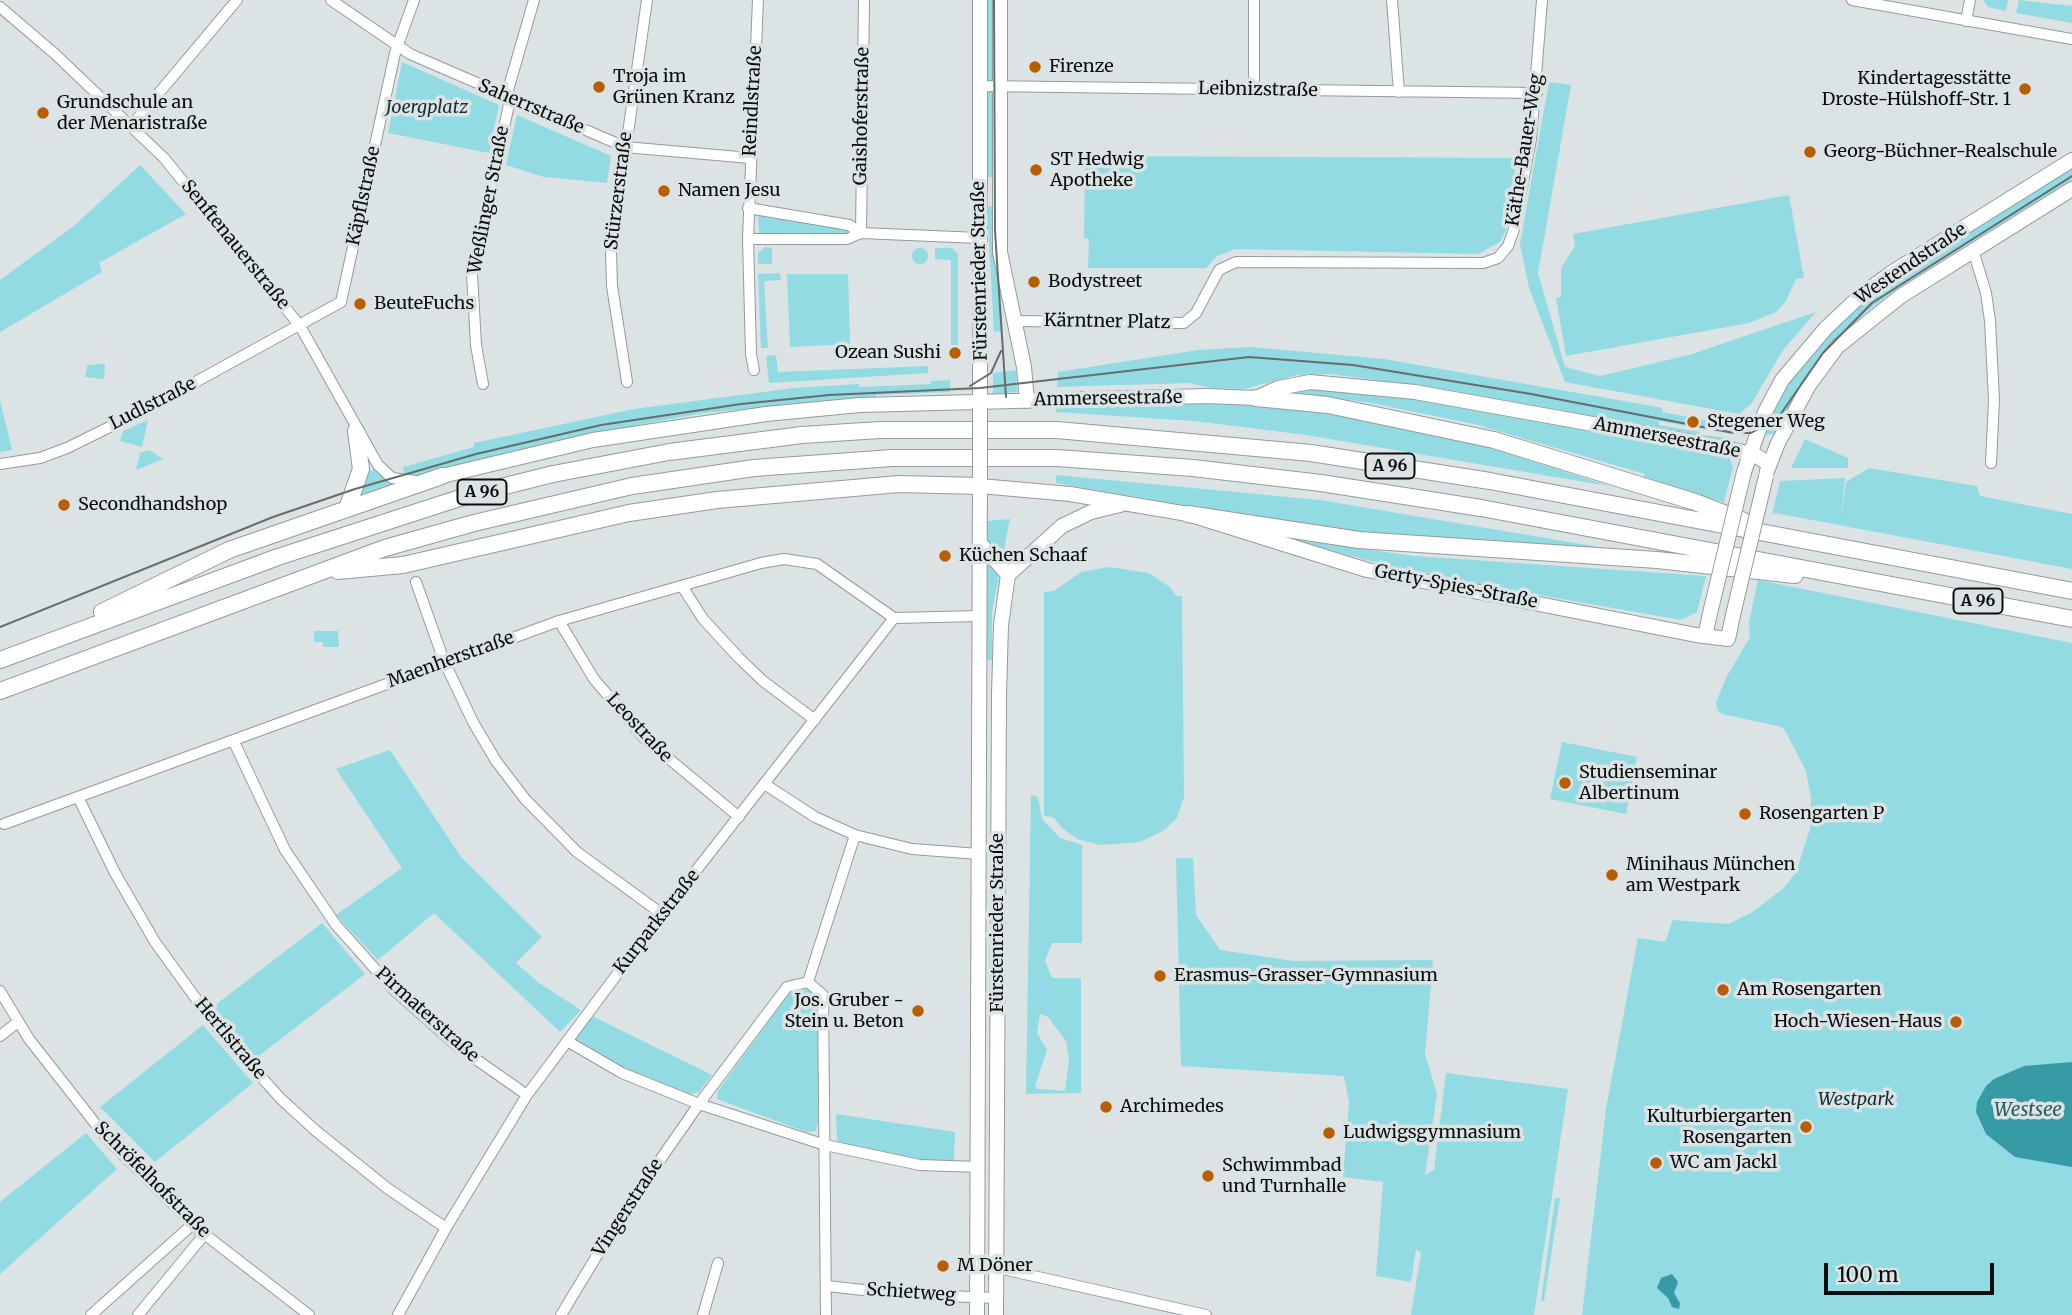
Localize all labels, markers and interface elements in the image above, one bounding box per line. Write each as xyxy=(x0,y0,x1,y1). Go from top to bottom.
street label: Reindlstraße xyxy=(739,45,767,157)
street label: Gaishoferstraße xyxy=(850,47,874,185)
place label: Firenze xyxy=(1049,56,1114,78)
marker: Firenze xyxy=(1027,59,1043,75)
place label: Troja im Grünen Kranz xyxy=(613,66,735,108)
place label: Kindertagesstätte Droste-Hülshoff-Str. 1 xyxy=(1822,68,2011,110)
street label: Käthe-Bauer-Weg xyxy=(1502,72,1548,228)
street label: Saherrstraße xyxy=(475,75,587,139)
street label: Leibnizstraße xyxy=(1198,78,1318,102)
marker: Troja im Grünen Kranz xyxy=(591,79,607,95)
marker: Kindertagesstätte Droste-Hülshoff-Str. 1 xyxy=(2017,81,2033,97)
place label: Grundschule an der Menaristraße xyxy=(57,92,207,134)
park label: Joergplatz xyxy=(386,97,468,119)
marker: Grundschule an der Menaristraße xyxy=(35,105,51,121)
street label: Weßlinger Straße xyxy=(464,124,514,276)
street label: Stürzerstraße xyxy=(601,131,637,251)
place label: Georg-Büchner-Realschule xyxy=(1824,141,2057,163)
street label: Käpflstraße xyxy=(343,144,385,248)
marker: Georg-Büchner-Realschule xyxy=(1802,144,1818,160)
place label: ST Hedwig Apotheke xyxy=(1050,149,1144,192)
marker: ST Hedwig Apotheke xyxy=(1028,162,1044,178)
street label: Senftenauerstraße xyxy=(176,176,294,314)
place label: Namen Jesu xyxy=(678,180,781,202)
street label: Fürstenrieder Straße xyxy=(968,181,992,361)
marker: Namen Jesu xyxy=(656,183,672,199)
street label: Westendstraße xyxy=(1851,219,1971,309)
place label: Bodystreet xyxy=(1048,271,1142,293)
marker: Bodystreet xyxy=(1026,274,1042,290)
place label: BeuteFuchs xyxy=(374,293,474,315)
marker: BeuteFuchs xyxy=(352,296,368,312)
street label: Kärntner Platz xyxy=(1044,310,1170,334)
place label: Ozean Sushi xyxy=(835,342,941,364)
marker: Ozean Sushi xyxy=(947,345,963,361)
street label: Ludlstraße xyxy=(106,373,200,435)
street label: Ammerseestraße xyxy=(1033,387,1183,411)
place label: Stegener Weg xyxy=(1707,411,1825,433)
street label: Ammerseestraße xyxy=(1592,413,1742,463)
marker: Stegener Weg xyxy=(1685,414,1701,430)
road number: A 96 xyxy=(1366,453,1414,478)
road number: A 96 xyxy=(458,480,506,505)
place label: Secondhandshop xyxy=(78,494,227,516)
marker: Secondhandshop xyxy=(56,497,72,513)
place label: Küchen Schaaf xyxy=(959,545,1087,567)
marker: Küchen Schaaf xyxy=(937,548,953,564)
street label: Gerty-Spies-Straße xyxy=(1373,561,1539,613)
road number: A 96 xyxy=(1954,588,2002,614)
street label: Maenherstraße xyxy=(385,627,517,693)
street label: Leostraße xyxy=(602,689,676,767)
place label: Studienseminar Albertinum xyxy=(1579,762,1717,804)
marker: Studienseminar Albertinum xyxy=(1557,775,1573,791)
place label: Rosengarten P xyxy=(1759,803,1884,825)
marker: Rosengarten P xyxy=(1737,806,1753,822)
street label: Fürstenrieder Straße xyxy=(987,833,1009,1013)
place label: Minihaus München am Westpark xyxy=(1626,854,1796,896)
street label: Kurparkstraße xyxy=(610,865,704,979)
marker: Minihaus München am Westpark xyxy=(1604,867,1620,883)
street label: Pirmaterstraße xyxy=(371,963,483,1067)
place label: Erasmus-Grasser-Gymnasium xyxy=(1174,965,1438,987)
marker: Erasmus-Grasser-Gymnasium xyxy=(1152,968,1168,984)
place label: Am Rosengarten xyxy=(1737,979,1881,1001)
marker: Am Rosengarten xyxy=(1715,982,1731,998)
place label: Jos. Gruber - Stein u. Beton xyxy=(784,990,904,1032)
street label: Hertlstraße xyxy=(190,994,270,1084)
marker: Jos. Gruber - Stein u. Beton xyxy=(910,1003,926,1019)
place label: Hoch-Wiesen-Haus xyxy=(1774,1011,1942,1033)
marker: Hoch-Wiesen-Haus xyxy=(1948,1014,1964,1030)
park label: Westpark xyxy=(1818,1089,1894,1111)
place label: Archimedes xyxy=(1120,1096,1224,1118)
marker: Archimedes xyxy=(1098,1099,1114,1115)
water label: Westsee xyxy=(1994,1100,2062,1122)
place label: Kulturbiergarten Rosengarten xyxy=(1647,1106,1792,1148)
street label: Schröfelhofstraße xyxy=(90,1118,214,1242)
marker: Kulturbiergarten Rosengarten xyxy=(1798,1119,1814,1135)
place label: Ludwigsgymnasium xyxy=(1343,1122,1521,1144)
marker: Ludwigsgymnasium xyxy=(1321,1125,1337,1141)
place label: WC am Jackl xyxy=(1670,1152,1777,1174)
street label: Vingerstraße xyxy=(588,1155,668,1261)
place label: Schwimmbad und Turnhalle xyxy=(1222,1155,1346,1198)
marker: WC am Jackl xyxy=(1648,1155,1664,1171)
marker: Schwimmbad und Turnhalle xyxy=(1200,1168,1216,1184)
scale bar xyxy=(1827,1248,1997,1292)
place label: M Döner xyxy=(957,1255,1033,1277)
marker: M Döner xyxy=(935,1258,951,1274)
text: 100 m xyxy=(1837,1261,1899,1288)
street label: Schietweg xyxy=(866,1279,956,1307)

